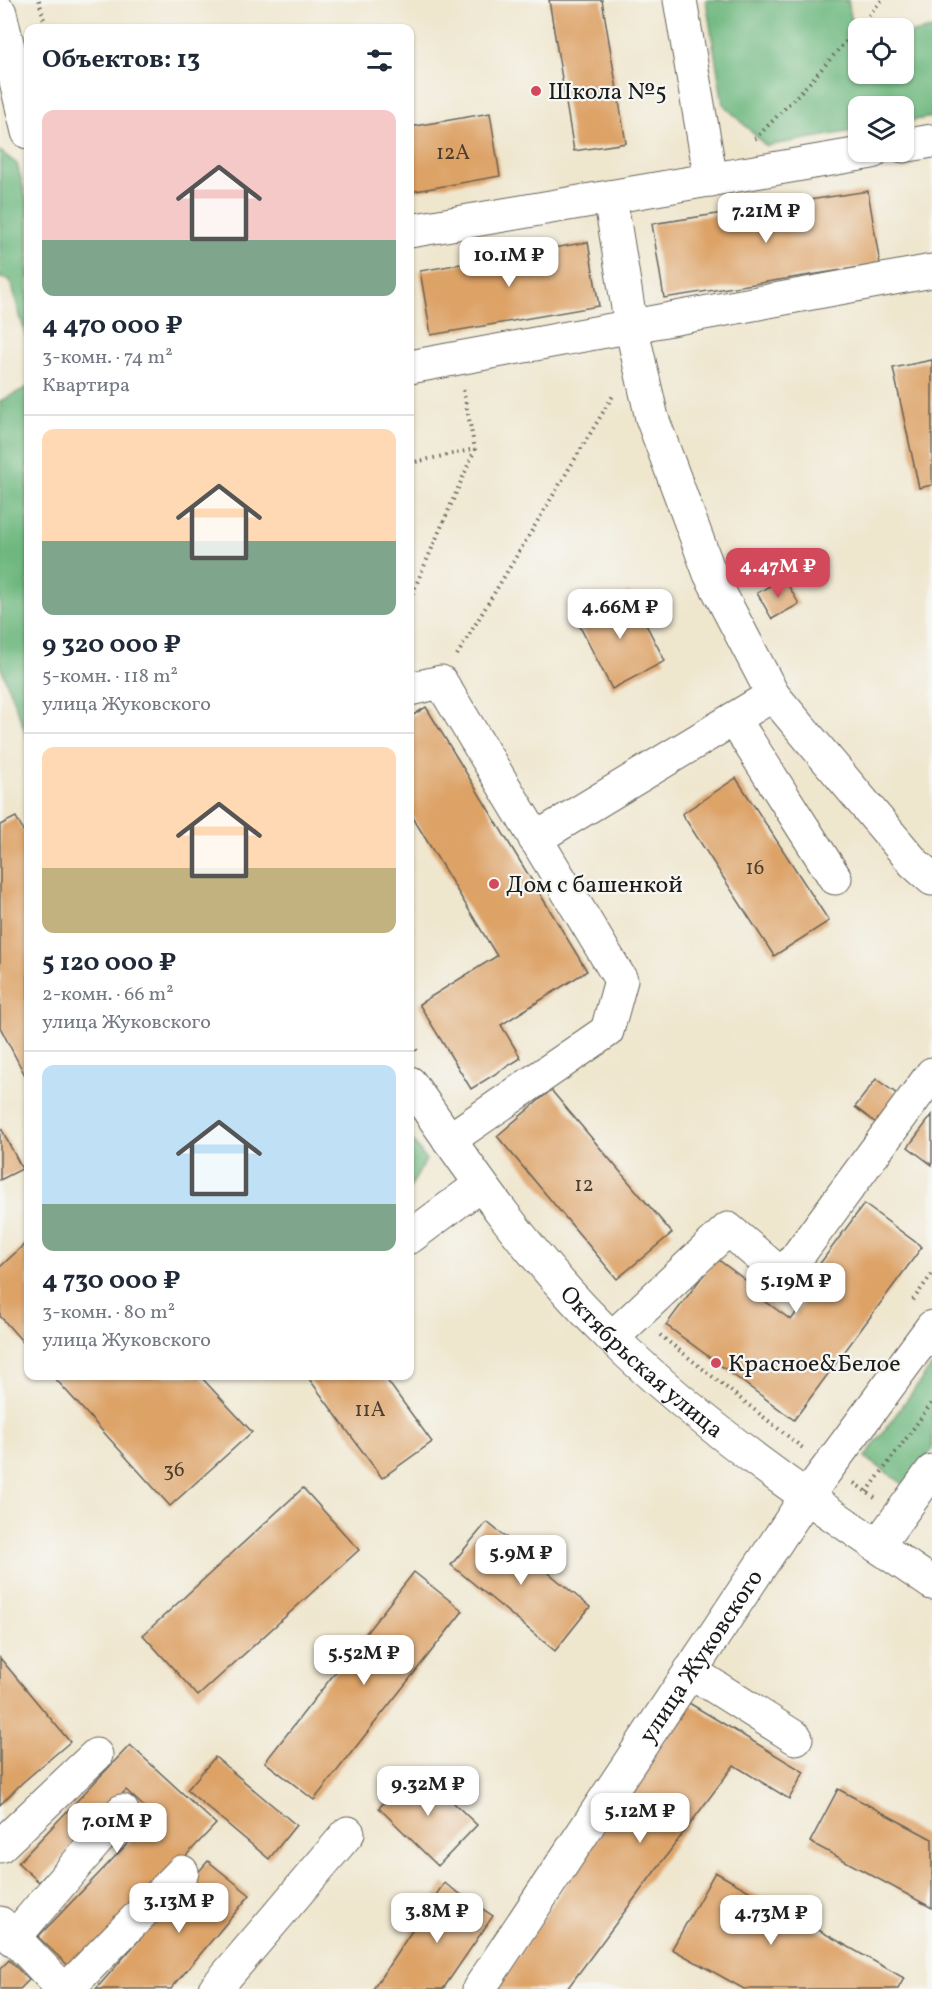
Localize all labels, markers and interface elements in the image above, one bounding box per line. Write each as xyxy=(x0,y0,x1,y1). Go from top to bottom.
map controls xyxy=(848,18,914,162)
button: locate xyxy=(848,18,914,84)
text: Объектов: 13 xyxy=(42,42,200,78)
icon: filters xyxy=(363,44,396,77)
place label: Школа №5 xyxy=(548,76,667,110)
marker: Школа №5 xyxy=(529,84,543,98)
button: layers xyxy=(848,96,914,162)
house number: 12А xyxy=(436,139,470,168)
icon: home xyxy=(165,149,273,257)
pin: 7.21M ₽ xyxy=(711,193,821,244)
text: 7.21M ₽ xyxy=(732,198,800,226)
pin: 10.1M ₽ xyxy=(454,237,564,288)
text: 10.1M ₽ xyxy=(473,242,545,270)
text: 4 470 000 ₽ xyxy=(42,308,183,344)
text: 3-комн. · 74 m² xyxy=(42,344,173,372)
text: Квартира xyxy=(42,372,130,400)
icon: home xyxy=(165,468,273,576)
pin: 4.47M ₽ xyxy=(723,548,833,599)
text: 4.47M ₽ xyxy=(740,553,816,581)
pin: 4.66M ₽ xyxy=(565,589,675,640)
text: 4.66M ₽ xyxy=(582,594,658,622)
text: 9 320 000 ₽ xyxy=(42,627,181,663)
text: 5-комн. · 118 m² xyxy=(42,663,178,691)
text: улица Жуковского xyxy=(42,691,211,719)
icon: home xyxy=(165,786,273,894)
house number: 16 xyxy=(746,854,764,883)
place label: Дом с башенкой xyxy=(506,869,683,903)
marker: Дом с башенкой xyxy=(487,877,501,891)
text: 5 120 000 ₽ xyxy=(42,945,176,981)
text: 2-комн. · 66 m² xyxy=(42,981,174,1009)
text: улица Жуковского xyxy=(42,1009,211,1037)
icon: home xyxy=(165,1104,273,1212)
house number: 12 xyxy=(574,1171,594,1200)
text: 4 730 000 ₽ xyxy=(42,1263,181,1299)
pin: 5.19M ₽ xyxy=(741,1263,851,1314)
text: 5.19M ₽ xyxy=(760,1268,832,1296)
street label: Октябрьская улица xyxy=(551,1279,730,1448)
text: 3-комн. · 80 m² xyxy=(42,1299,175,1327)
text: улица Жуковского xyxy=(42,1327,211,1355)
place label: Красное&Белое xyxy=(728,1348,901,1382)
marker: Красное&Белое xyxy=(709,1356,723,1370)
house number: 11А xyxy=(354,1396,386,1425)
house number: 36 xyxy=(163,1456,185,1485)
pin: 5.9M ₽ xyxy=(472,1535,570,1586)
text: 5.9M ₽ xyxy=(489,1540,553,1568)
street label: улица Жуковского xyxy=(632,1563,773,1751)
pin: 5.52M ₽ xyxy=(309,1635,419,1686)
text: 5.52M ₽ xyxy=(328,1640,400,1668)
pin: 9.32M ₽ xyxy=(373,1766,483,1817)
text: 9.32M ₽ xyxy=(391,1771,465,1799)
pin: 5.12M ₽ xyxy=(585,1793,695,1844)
text: 5.12M ₽ xyxy=(605,1798,675,1826)
pin: 7.01M ₽ xyxy=(62,1803,172,1854)
text: 7.01M ₽ xyxy=(82,1808,152,1836)
pin: 3.13M ₽ xyxy=(124,1883,234,1934)
text: 3.13M ₽ xyxy=(143,1888,215,1916)
pin: 3.8M ₽ xyxy=(388,1893,486,1944)
pin: 4.73M ₽ xyxy=(716,1895,826,1946)
text: 3.8M ₽ xyxy=(405,1898,469,1926)
text: 4.73M ₽ xyxy=(734,1900,808,1928)

